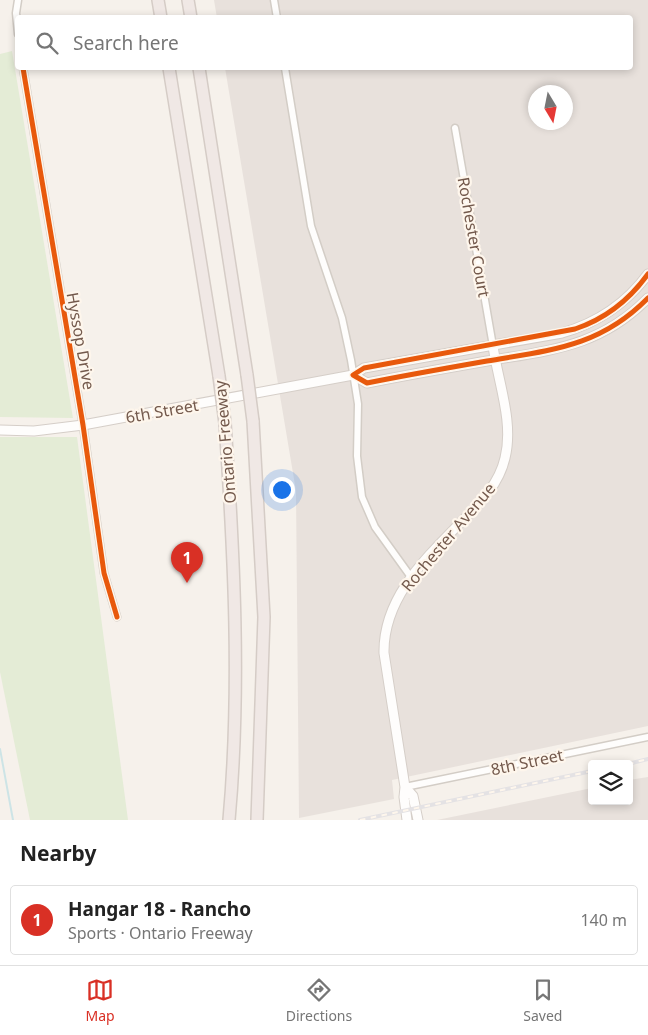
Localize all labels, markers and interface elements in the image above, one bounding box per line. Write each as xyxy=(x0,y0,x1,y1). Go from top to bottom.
search box xyxy=(15,15,633,70)
icon: search xyxy=(33,29,61,57)
text: Search here xyxy=(73,30,179,56)
north arrow xyxy=(528,85,573,130)
street label: Rochester Court xyxy=(453,175,495,299)
street label: Hyssop Drive xyxy=(62,291,100,391)
street label: Ontario Freeway xyxy=(209,379,241,505)
street label: 6th Street xyxy=(124,394,200,428)
your location xyxy=(269,477,295,503)
street label: Rochester Avenue xyxy=(396,478,500,596)
pin: 1 xyxy=(171,542,203,583)
street label: 8th Street xyxy=(489,744,566,780)
map controls xyxy=(588,760,633,805)
button: layers xyxy=(588,760,633,805)
text: Nearby xyxy=(20,839,96,867)
text: Hangar 18 - Rancho xyxy=(68,896,251,922)
text: 1 xyxy=(32,909,42,931)
text: 140 m xyxy=(580,909,627,931)
text: Sports · Ontario Freeway xyxy=(68,922,253,944)
tab: Map xyxy=(86,976,115,1025)
tab: Directions xyxy=(286,976,352,1025)
tab: Saved xyxy=(523,976,562,1025)

